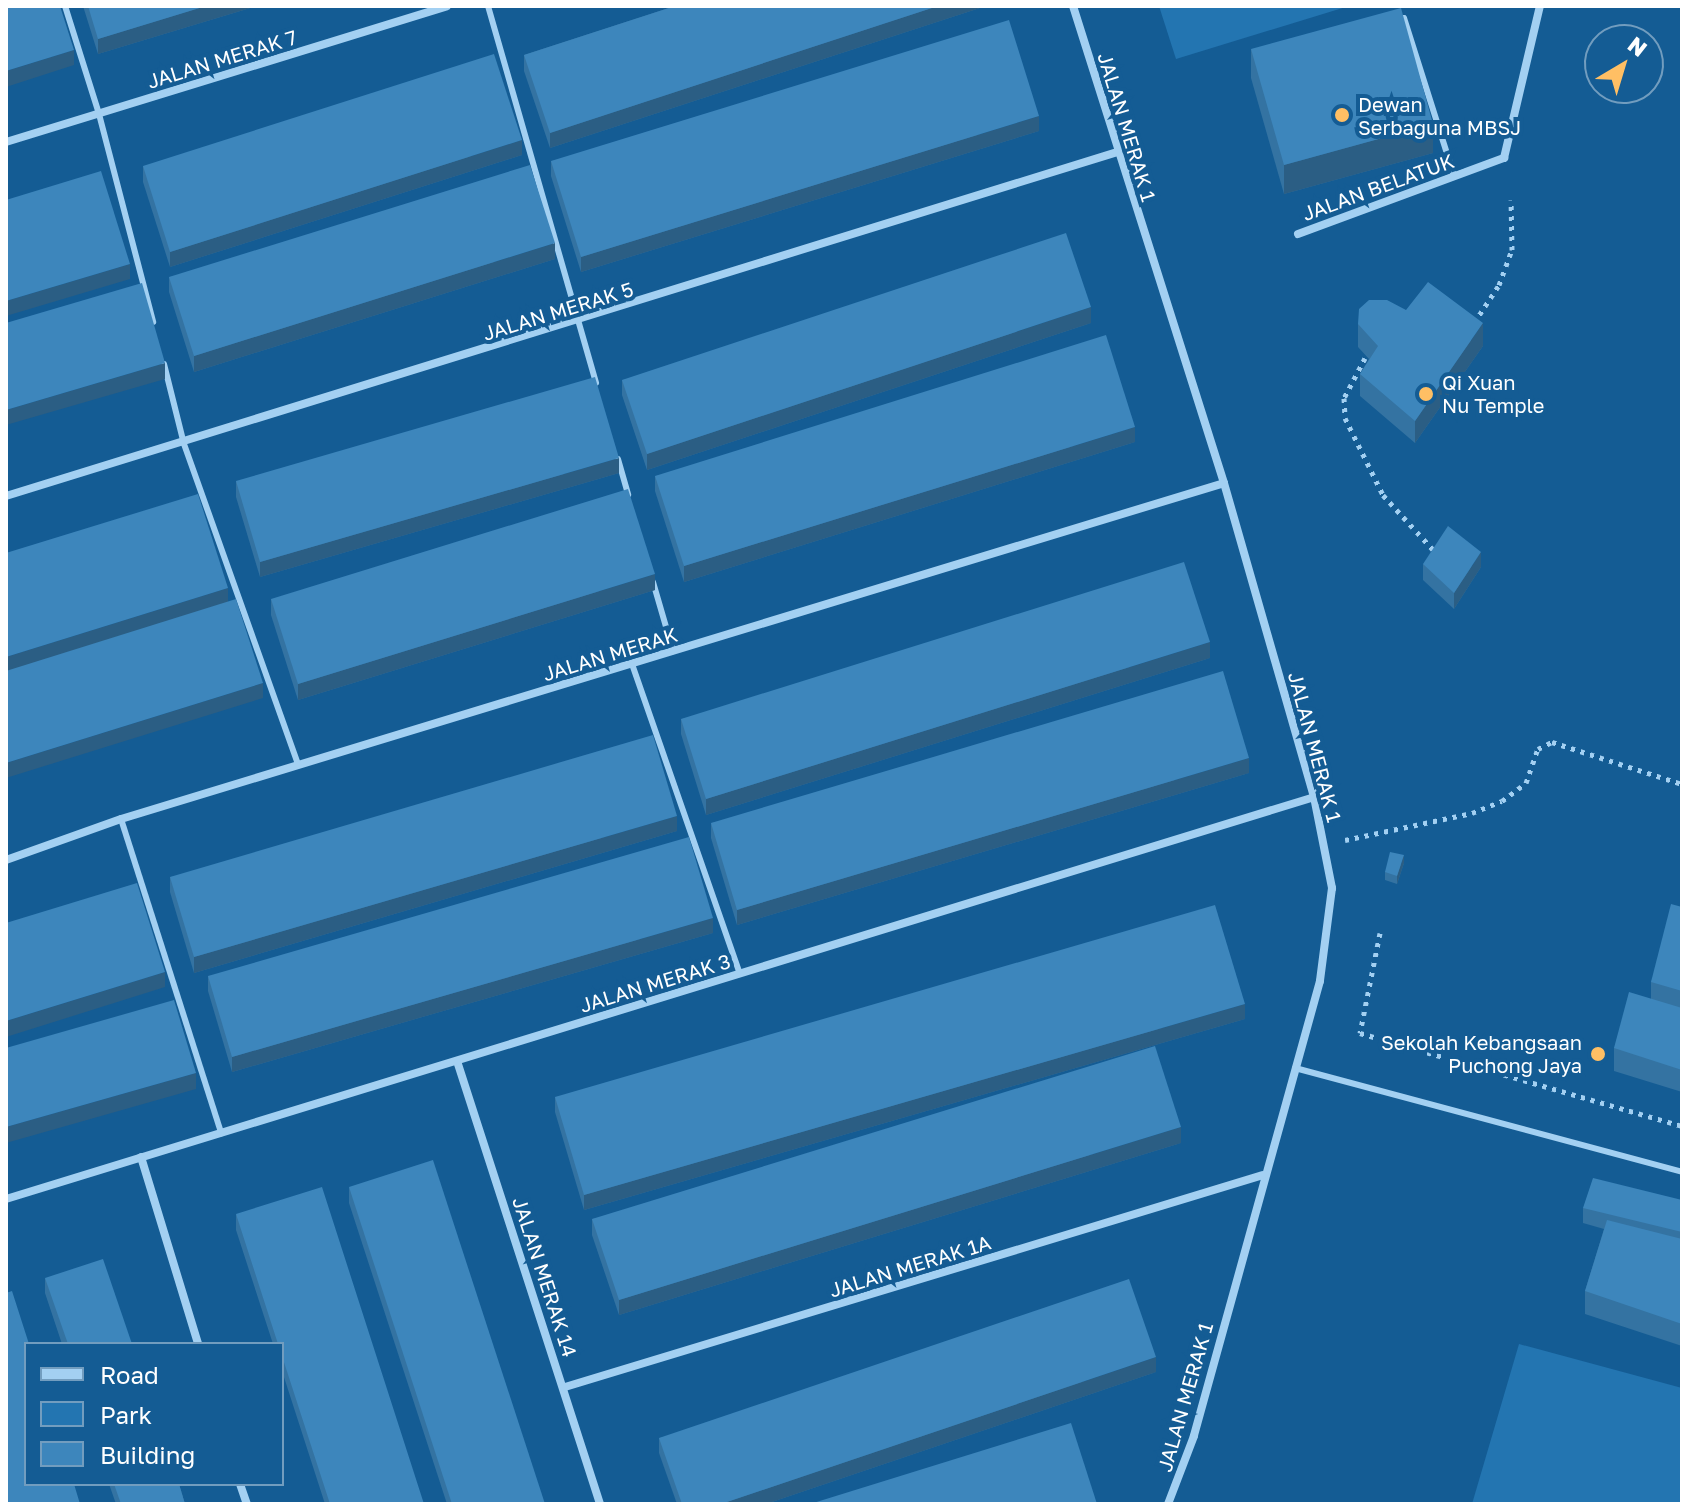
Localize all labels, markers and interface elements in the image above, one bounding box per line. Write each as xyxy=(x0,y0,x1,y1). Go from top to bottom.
north arrow xyxy=(1584,24,1664,104)
street label: JALAN MERAK 7 xyxy=(144,25,300,93)
text: N xyxy=(1623,30,1653,62)
street label: JALAN MERAK 1 xyxy=(1093,50,1161,204)
place label: Dewan Serbaguna MBSJ xyxy=(1358,92,1521,139)
marker: Dewan Serbaguna MBSJ xyxy=(1333,106,1351,124)
street label: JALAN BELATUK xyxy=(1299,148,1457,226)
street label: JALAN MERAK 5 xyxy=(480,277,636,345)
place label: Qi Xuan Nu Temple xyxy=(1442,370,1544,417)
marker: Qi Xuan Nu Temple xyxy=(1417,385,1435,403)
street label: JALAN MERAK xyxy=(540,622,680,686)
street label: JALAN MERAK 1 xyxy=(1283,669,1347,825)
street label: JALAN MERAK 3 xyxy=(577,949,733,1017)
place label: Sekolah Kebangsaan Puchong Jaya xyxy=(1381,1030,1582,1077)
marker: Sekolah Kebangsaan Puchong Jaya xyxy=(1589,1045,1607,1063)
street label: JALAN MERAK 14 xyxy=(508,1194,582,1360)
street label: JALAN MERAK 1A xyxy=(826,1230,994,1302)
street label: JALAN MERAK 1 xyxy=(1152,1319,1218,1475)
legend xyxy=(24,1342,284,1486)
text: Road xyxy=(100,1360,159,1389)
text: Park xyxy=(100,1400,152,1429)
text: Building xyxy=(100,1440,195,1469)

